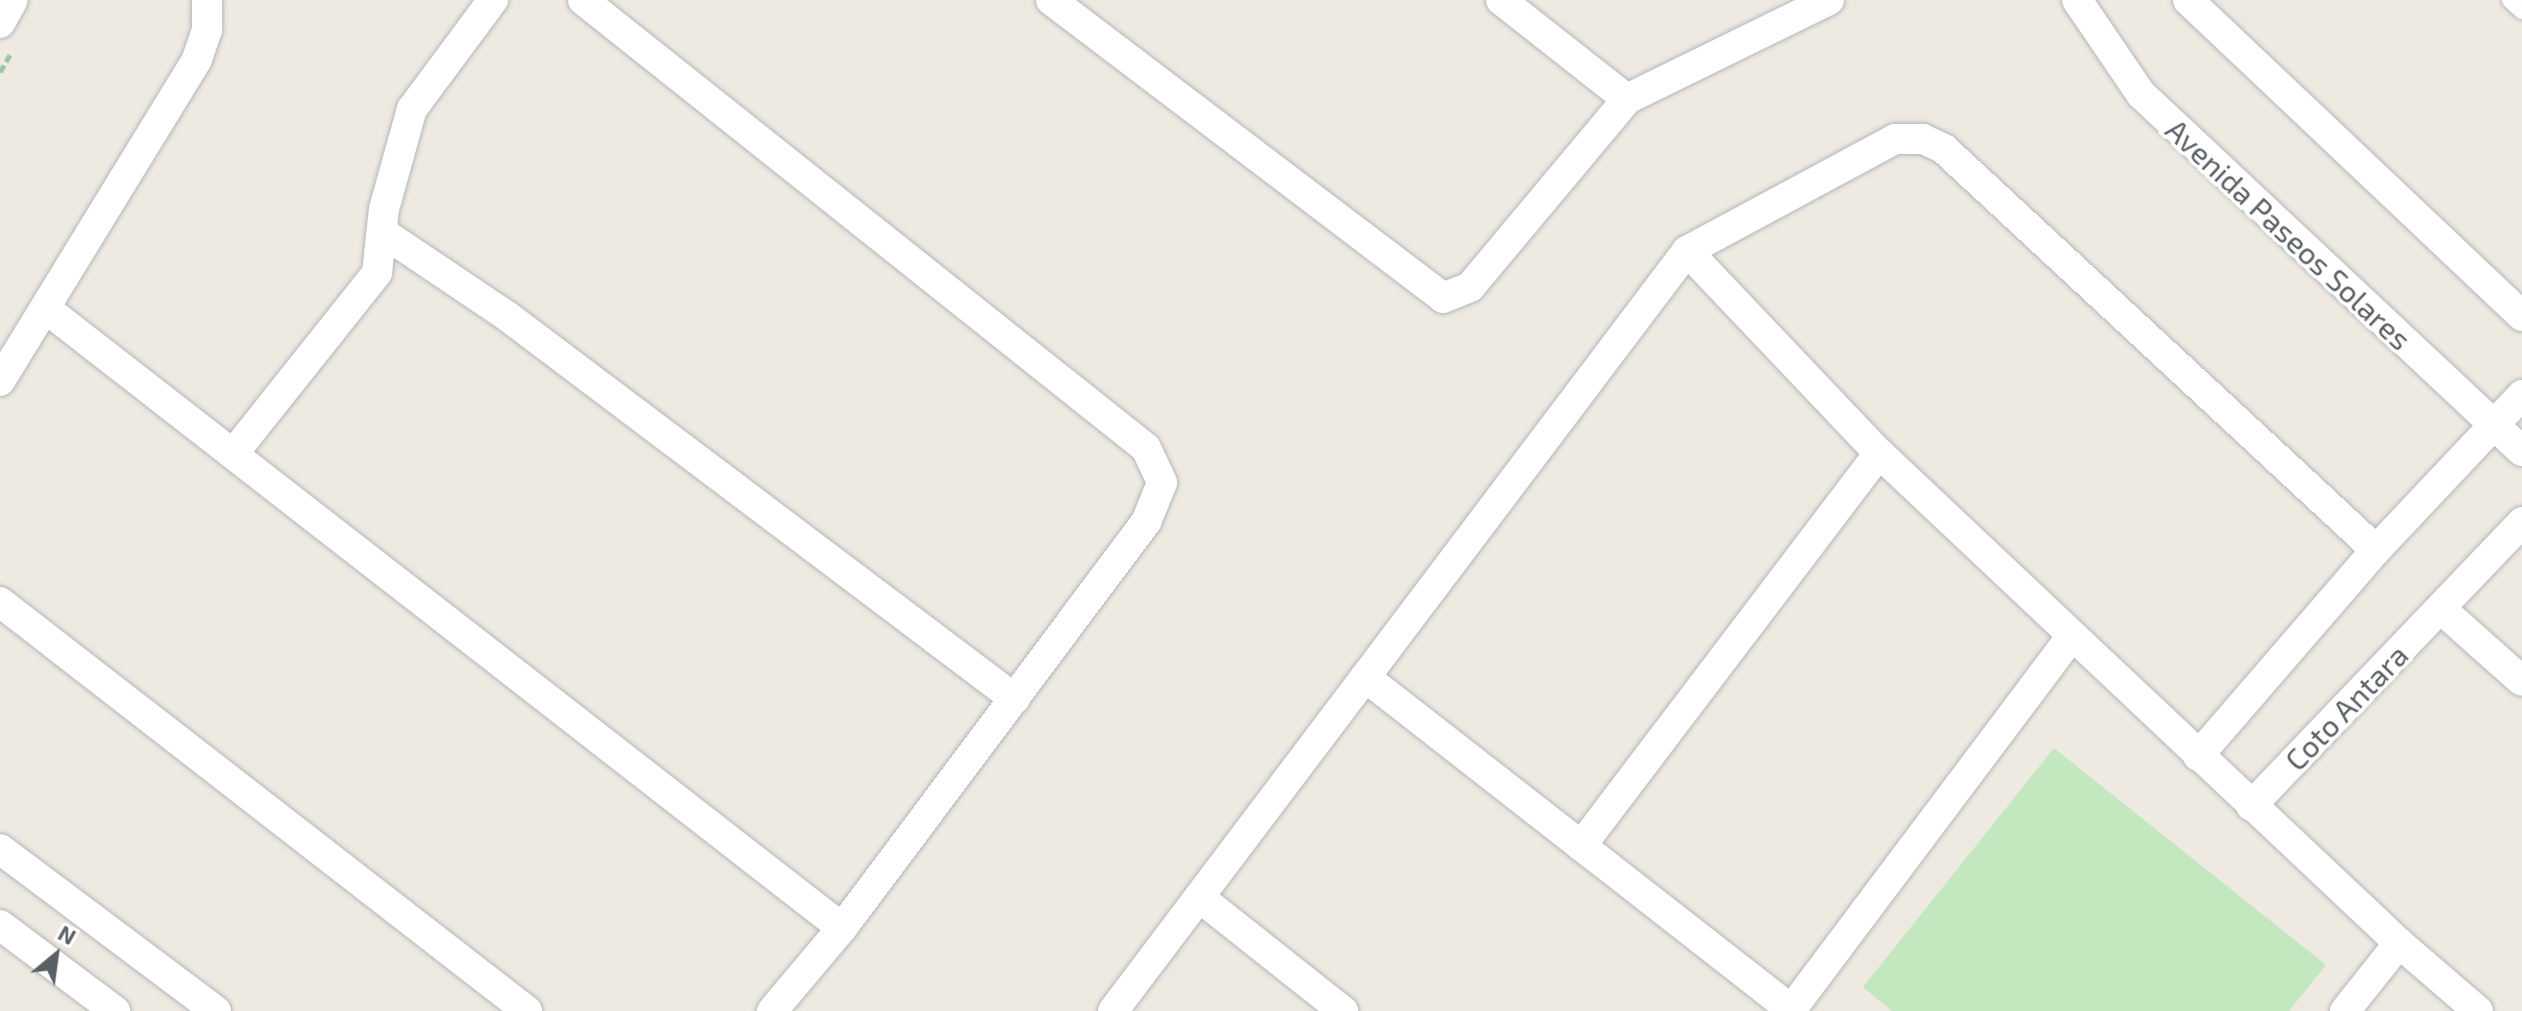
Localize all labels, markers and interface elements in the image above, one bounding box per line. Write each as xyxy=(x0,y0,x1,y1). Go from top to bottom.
street label: Avenida Paseos Solares xyxy=(2159,111,2419,357)
street label: Coto Antara xyxy=(2277,636,2415,778)
north arrow xyxy=(16,915,96,995)
text: N xyxy=(54,919,81,949)

